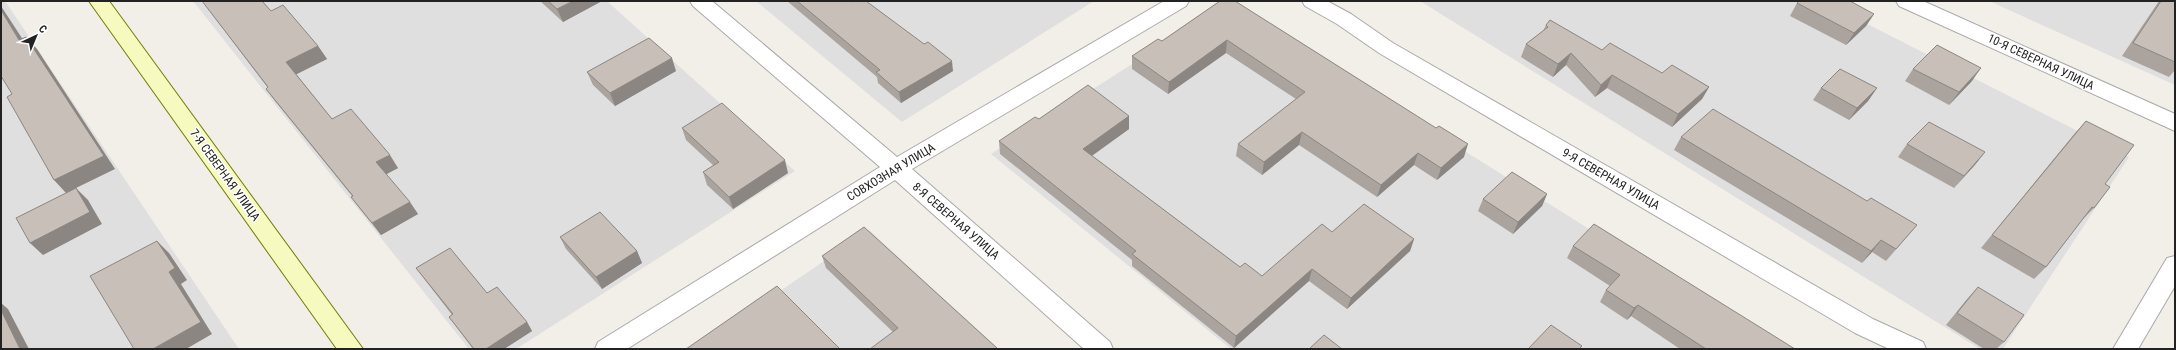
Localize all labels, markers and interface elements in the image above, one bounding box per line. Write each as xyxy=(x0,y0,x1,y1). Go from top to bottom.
north arrow xyxy=(16,16,56,56)
text: С xyxy=(36,22,49,36)
street label: 10-Я СЕВЕРНАЯ УЛИЦА xyxy=(1985,31,2097,93)
street label: 7-Я СЕВЕРНАЯ УЛИЦА xyxy=(187,126,263,224)
street label: СОВХОЗНАЯ УЛИЦА xyxy=(844,140,938,204)
street label: 9-Я СЕВЕРНАЯ УЛИЦА xyxy=(1560,145,1662,213)
street label: 8-Я СЕВЕРНАЯ УЛИЦА xyxy=(910,180,1002,262)

